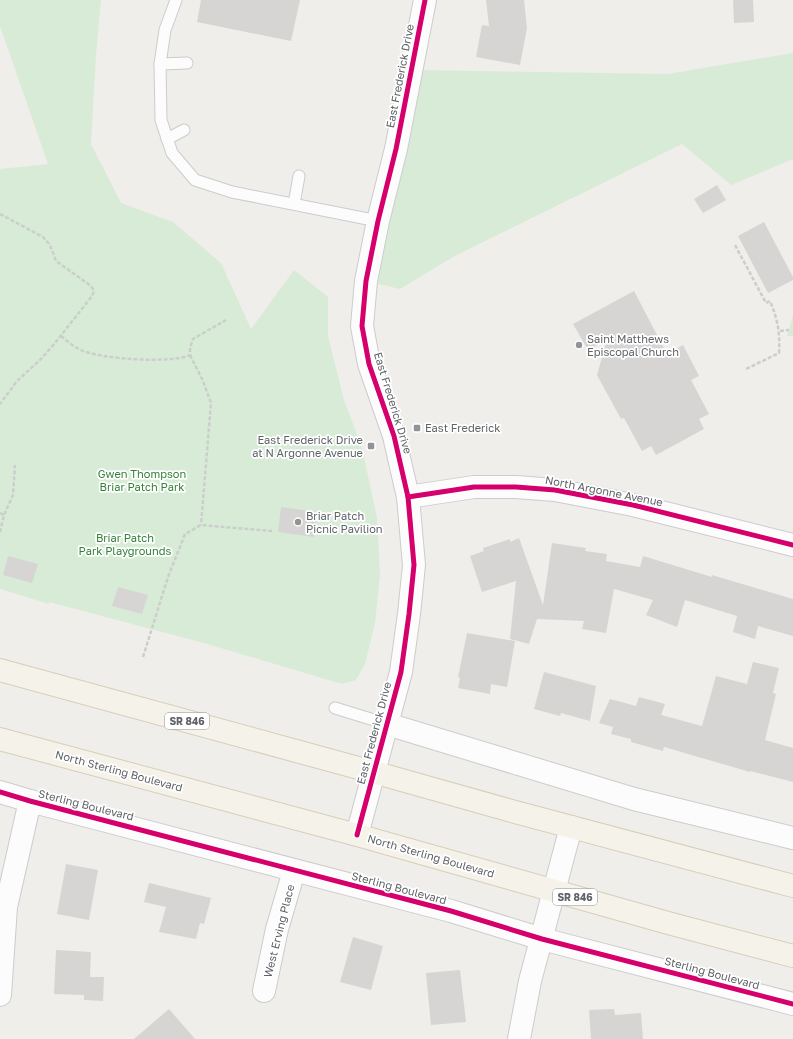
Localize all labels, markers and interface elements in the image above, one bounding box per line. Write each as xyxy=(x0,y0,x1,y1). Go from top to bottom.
street label: East Frederick Drive xyxy=(383,23,416,129)
place label: Saint Matthews Episcopal Church xyxy=(587,332,679,358)
marker: Saint Matthews Episcopal Church xyxy=(574,340,584,350)
street label: East Frederick Drive xyxy=(372,351,415,455)
place label: East Frederick xyxy=(425,421,501,434)
marker: East Frederick xyxy=(412,423,422,433)
place label: East Frederick Drive at N Argonne Avenue xyxy=(252,433,363,459)
marker: East Frederick Drive at N Argonne Avenue xyxy=(366,441,376,451)
park label: Gwen Thompson Briar Patch Park xyxy=(98,467,186,493)
street label: North Argonne Avenue xyxy=(544,473,664,508)
place label: Briar Patch Picnic Pavilion xyxy=(306,509,383,535)
marker: Briar Patch Picnic Pavilion xyxy=(293,517,303,527)
park label: Briar Patch Park Playgrounds xyxy=(79,531,172,557)
street label: East Frederick Drive xyxy=(354,680,393,786)
road number: SR 846 xyxy=(165,713,209,729)
street label: North Sterling Boulevard xyxy=(54,747,184,794)
street label: Sterling Boulevard xyxy=(37,786,135,823)
street label: North Sterling Boulevard xyxy=(366,831,496,880)
street label: Sterling Boulevard xyxy=(350,869,448,906)
street label: West Erving Place xyxy=(261,883,296,979)
road number: SR 846 xyxy=(553,889,597,905)
street label: Sterling Boulevard xyxy=(663,954,761,991)

